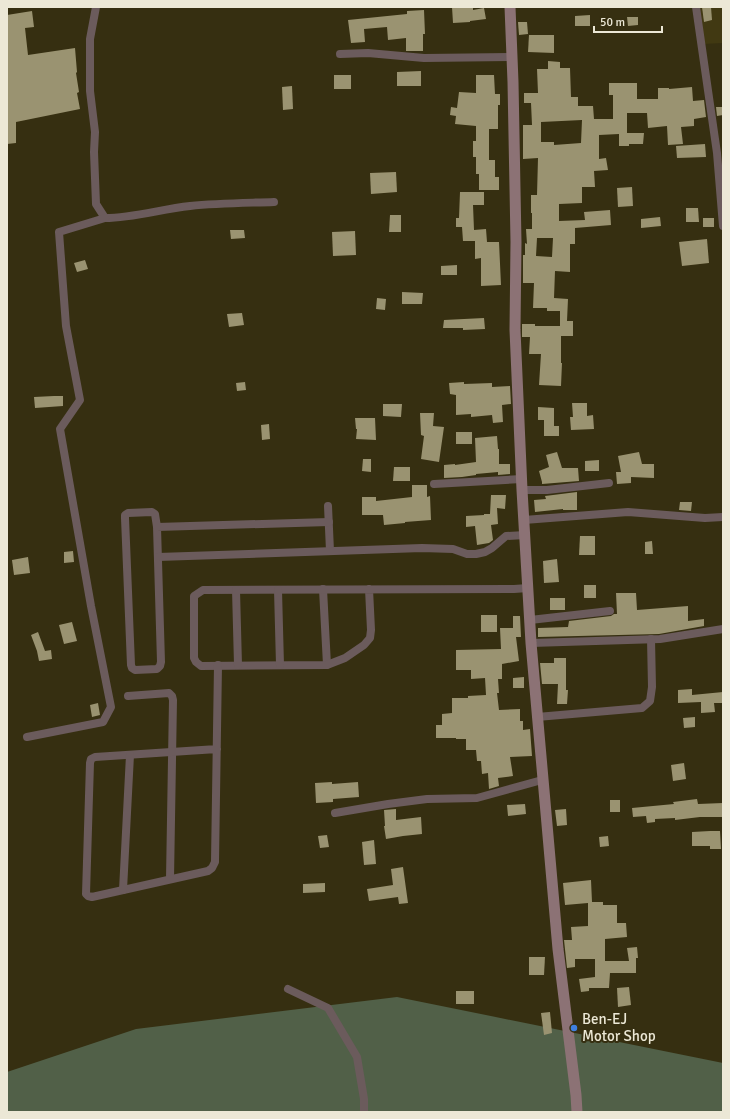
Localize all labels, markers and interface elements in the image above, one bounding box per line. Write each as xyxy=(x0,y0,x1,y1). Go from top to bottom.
scale bar xyxy=(594,8,662,34)
text: 50 m xyxy=(600,15,625,30)
place label: Ben-EJ Motor Shop xyxy=(582,1010,656,1045)
marker: Ben-EJ Motor Shop xyxy=(569,1023,579,1033)

